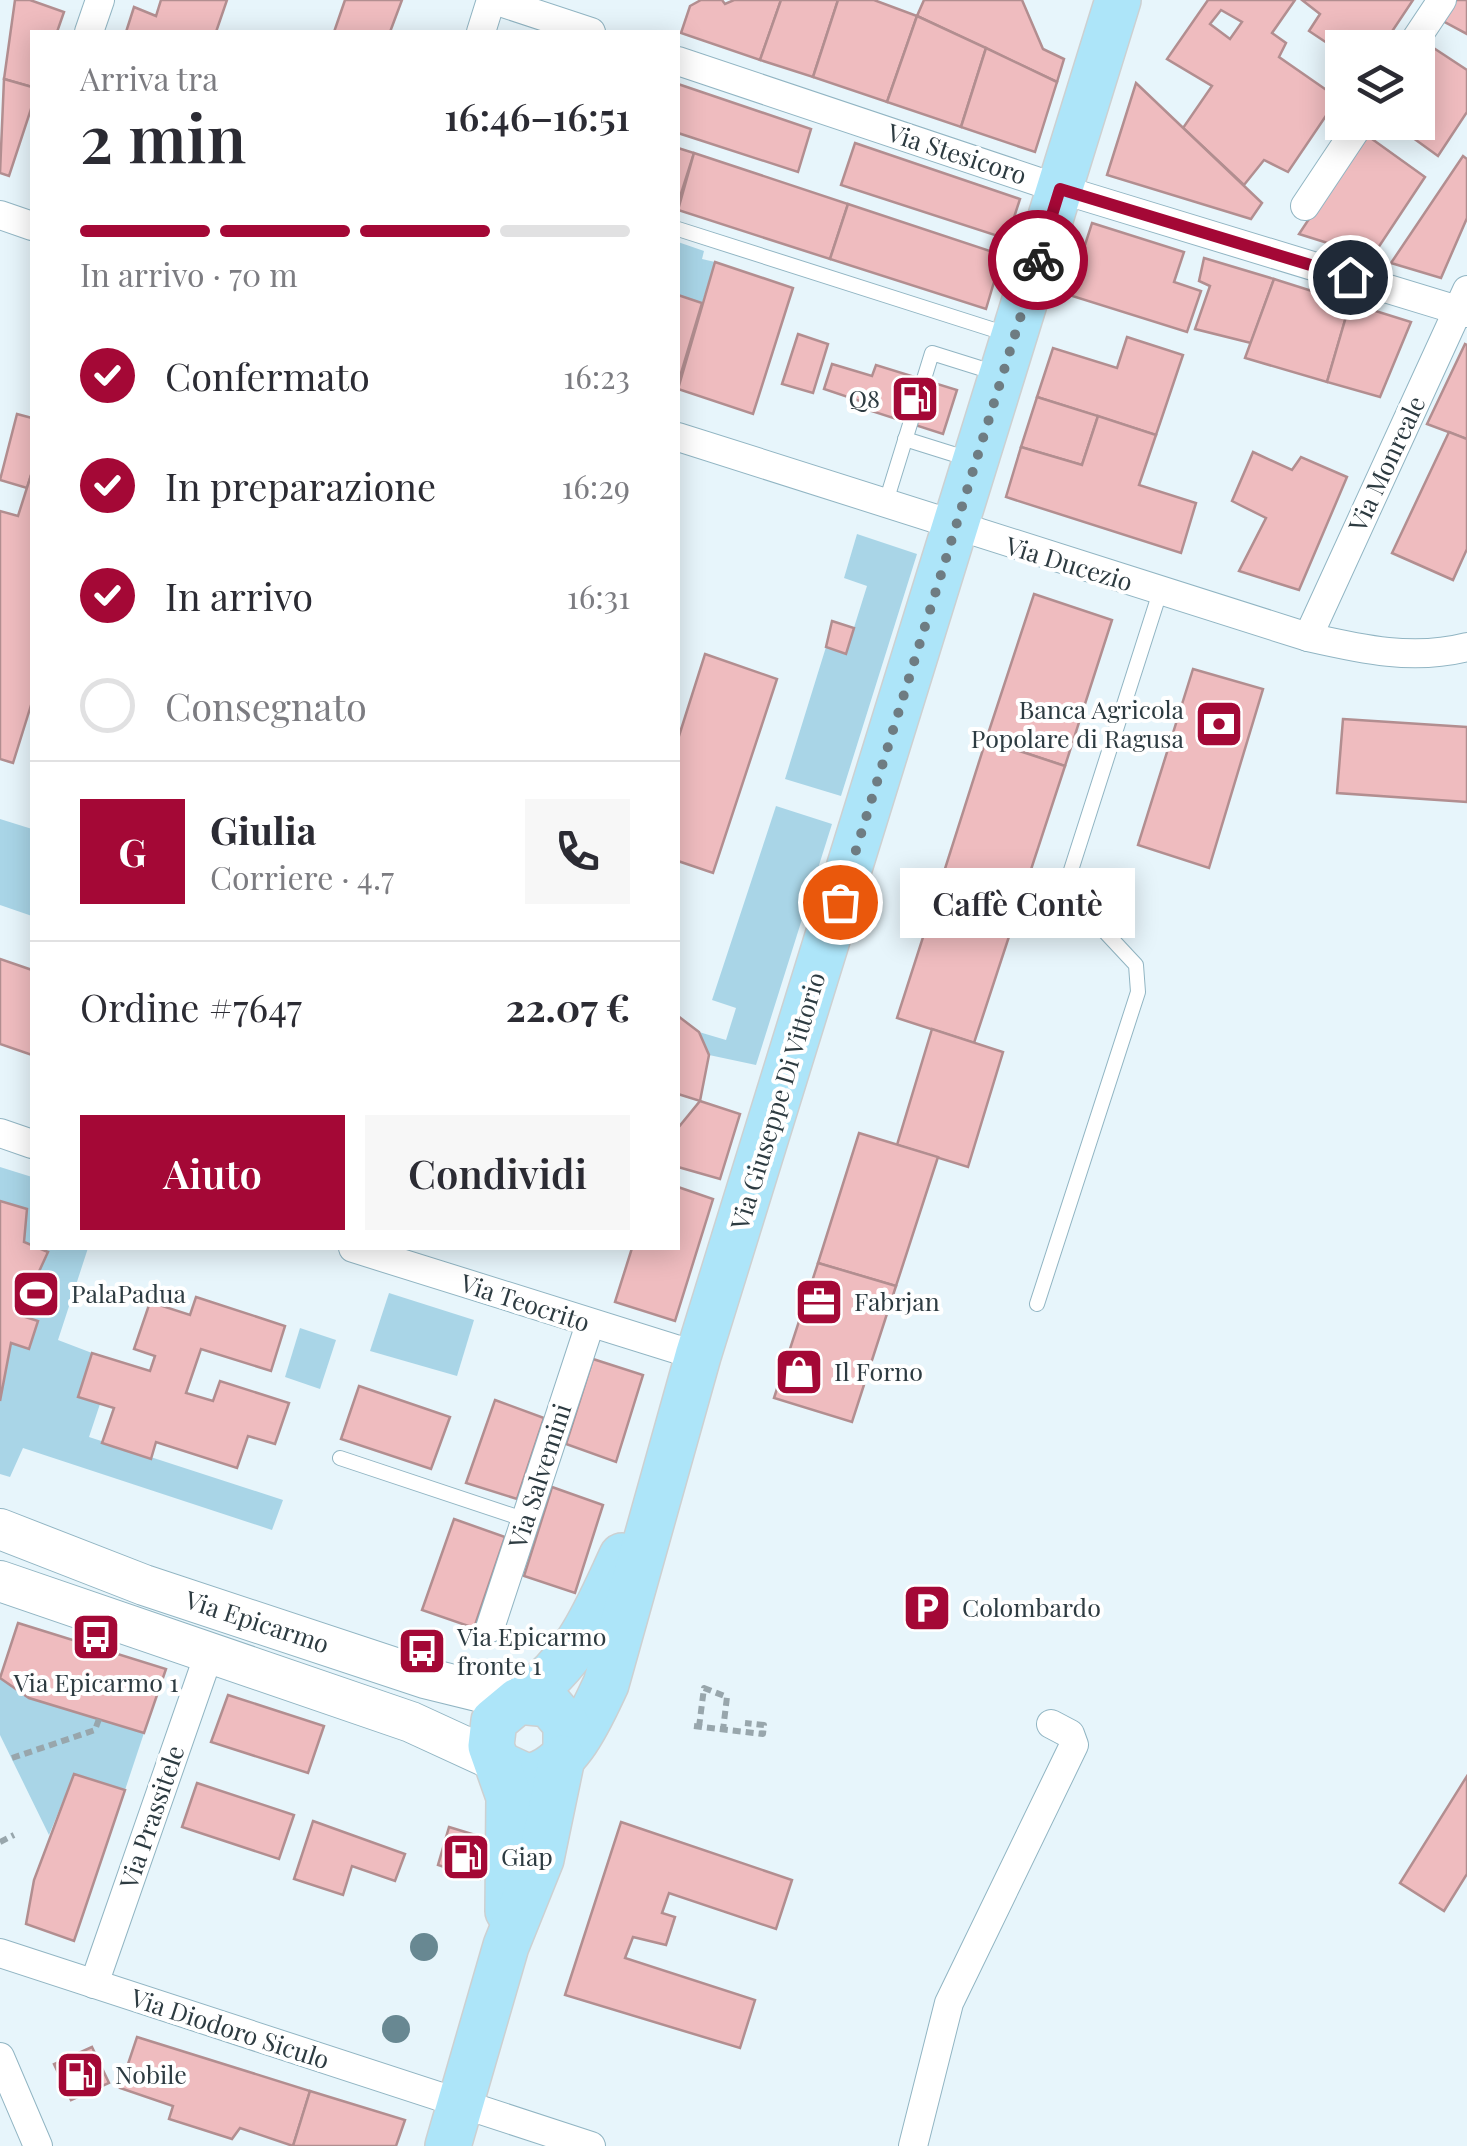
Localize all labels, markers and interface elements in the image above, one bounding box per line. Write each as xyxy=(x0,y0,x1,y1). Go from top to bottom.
map controls xyxy=(1325,30,1435,140)
button: layers xyxy=(1325,30,1435,140)
text: Arriva tra xyxy=(80,56,218,99)
text: 16:46–16:51 xyxy=(444,90,630,141)
text: 2 min xyxy=(80,93,246,179)
street label: Via Stesicoro xyxy=(883,114,1031,191)
courier xyxy=(988,210,1088,310)
icon: bike xyxy=(1011,233,1066,288)
pin xyxy=(1308,235,1393,320)
icon: home xyxy=(1323,250,1378,305)
text: In arrivo · 70 m xyxy=(80,252,298,295)
icon: check xyxy=(80,348,135,403)
text: Confermato xyxy=(165,350,370,401)
text: 16:23 xyxy=(563,354,630,397)
fuel station icon: Q8 xyxy=(889,373,941,425)
place label: Q8 xyxy=(848,381,880,414)
street label: Via Monreale xyxy=(1339,390,1431,537)
icon: check xyxy=(80,458,135,513)
text: In preparazione xyxy=(165,460,436,511)
text: 16:29 xyxy=(561,464,630,507)
street label: Via Ducezio xyxy=(1001,527,1137,598)
icon: check xyxy=(80,568,135,623)
text: In arrivo xyxy=(165,570,313,621)
text: 16:31 xyxy=(567,574,630,617)
text: Consegnato xyxy=(165,680,367,731)
place label: Banca Agricola Popolare di Ragusa xyxy=(971,692,1185,754)
bank icon: Banca Agricola Popolare di Ragusa xyxy=(1193,698,1245,750)
button: phone xyxy=(525,799,630,904)
text: Giulia xyxy=(210,804,316,855)
text: G xyxy=(119,826,146,877)
text: Corriere · 4.7 xyxy=(210,855,394,898)
pin xyxy=(798,860,883,945)
callout: Caffè Contè xyxy=(900,867,1135,937)
icon: bag xyxy=(813,875,868,930)
text: Caffè Contè xyxy=(932,881,1103,924)
street label: Via Giuseppe Di Vittorio xyxy=(721,968,831,1234)
text: Ordine #7647 xyxy=(80,981,302,1032)
text: 22.07 € xyxy=(506,981,630,1032)
button: Aiuto xyxy=(80,1115,345,1230)
button: Condividi xyxy=(365,1115,630,1230)
street label: Via Teocrito xyxy=(456,1265,594,1338)
sports icon: PalaPadua xyxy=(10,1268,62,1320)
place label: PalaPadua xyxy=(71,1276,186,1309)
office icon: Fabrjan xyxy=(793,1276,845,1328)
place label: Fabrjan xyxy=(854,1284,940,1317)
shop icon: Il Forno xyxy=(773,1346,825,1398)
place label: Il Forno xyxy=(834,1354,923,1387)
street label: Via Salvemini xyxy=(499,1399,577,1553)
street label: Via Epicarmo xyxy=(180,1581,334,1659)
parking icon: Colombardo xyxy=(901,1582,953,1634)
place label: Colombardo xyxy=(962,1590,1101,1623)
bus stop icon: Via Epicarmo 1 xyxy=(70,1611,122,1663)
place label: Via Epicarmo fronte 1 xyxy=(456,1619,606,1681)
bus stop icon: Via Epicarmo fronte 1 xyxy=(396,1625,448,1677)
place label: Via Epicarmo 1 xyxy=(13,1665,178,1698)
street label: Via Prassitele xyxy=(110,1740,191,1894)
fuel station icon: Giap xyxy=(440,1831,492,1883)
place label: Giap xyxy=(501,1839,553,1872)
street label: Via Diodoro Siculo xyxy=(126,1980,334,2075)
fuel station icon: Nobile xyxy=(54,2049,106,2101)
place label: Nobile xyxy=(115,2057,187,2090)

